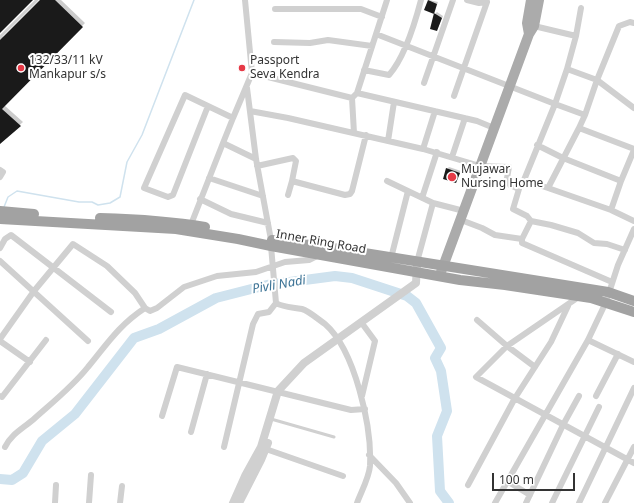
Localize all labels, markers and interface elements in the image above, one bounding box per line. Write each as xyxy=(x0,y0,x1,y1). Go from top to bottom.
place label: 132/33/11 kV Mankapur s/s xyxy=(29,54,106,82)
place label: Passport Seva Kendra xyxy=(250,54,320,82)
marker: 132/33/11 kV Mankapur s/s xyxy=(16,63,26,73)
marker: Passport Seva Kendra xyxy=(237,63,247,73)
place label: Mujawar Nursing Home xyxy=(461,163,543,191)
marker: Mujawar Nursing Home xyxy=(446,171,458,183)
street label: Inner Ring Road xyxy=(275,227,367,257)
water label: Pivli Nadi xyxy=(251,273,307,297)
scale bar xyxy=(494,465,577,491)
text: 100 m xyxy=(499,471,534,488)

